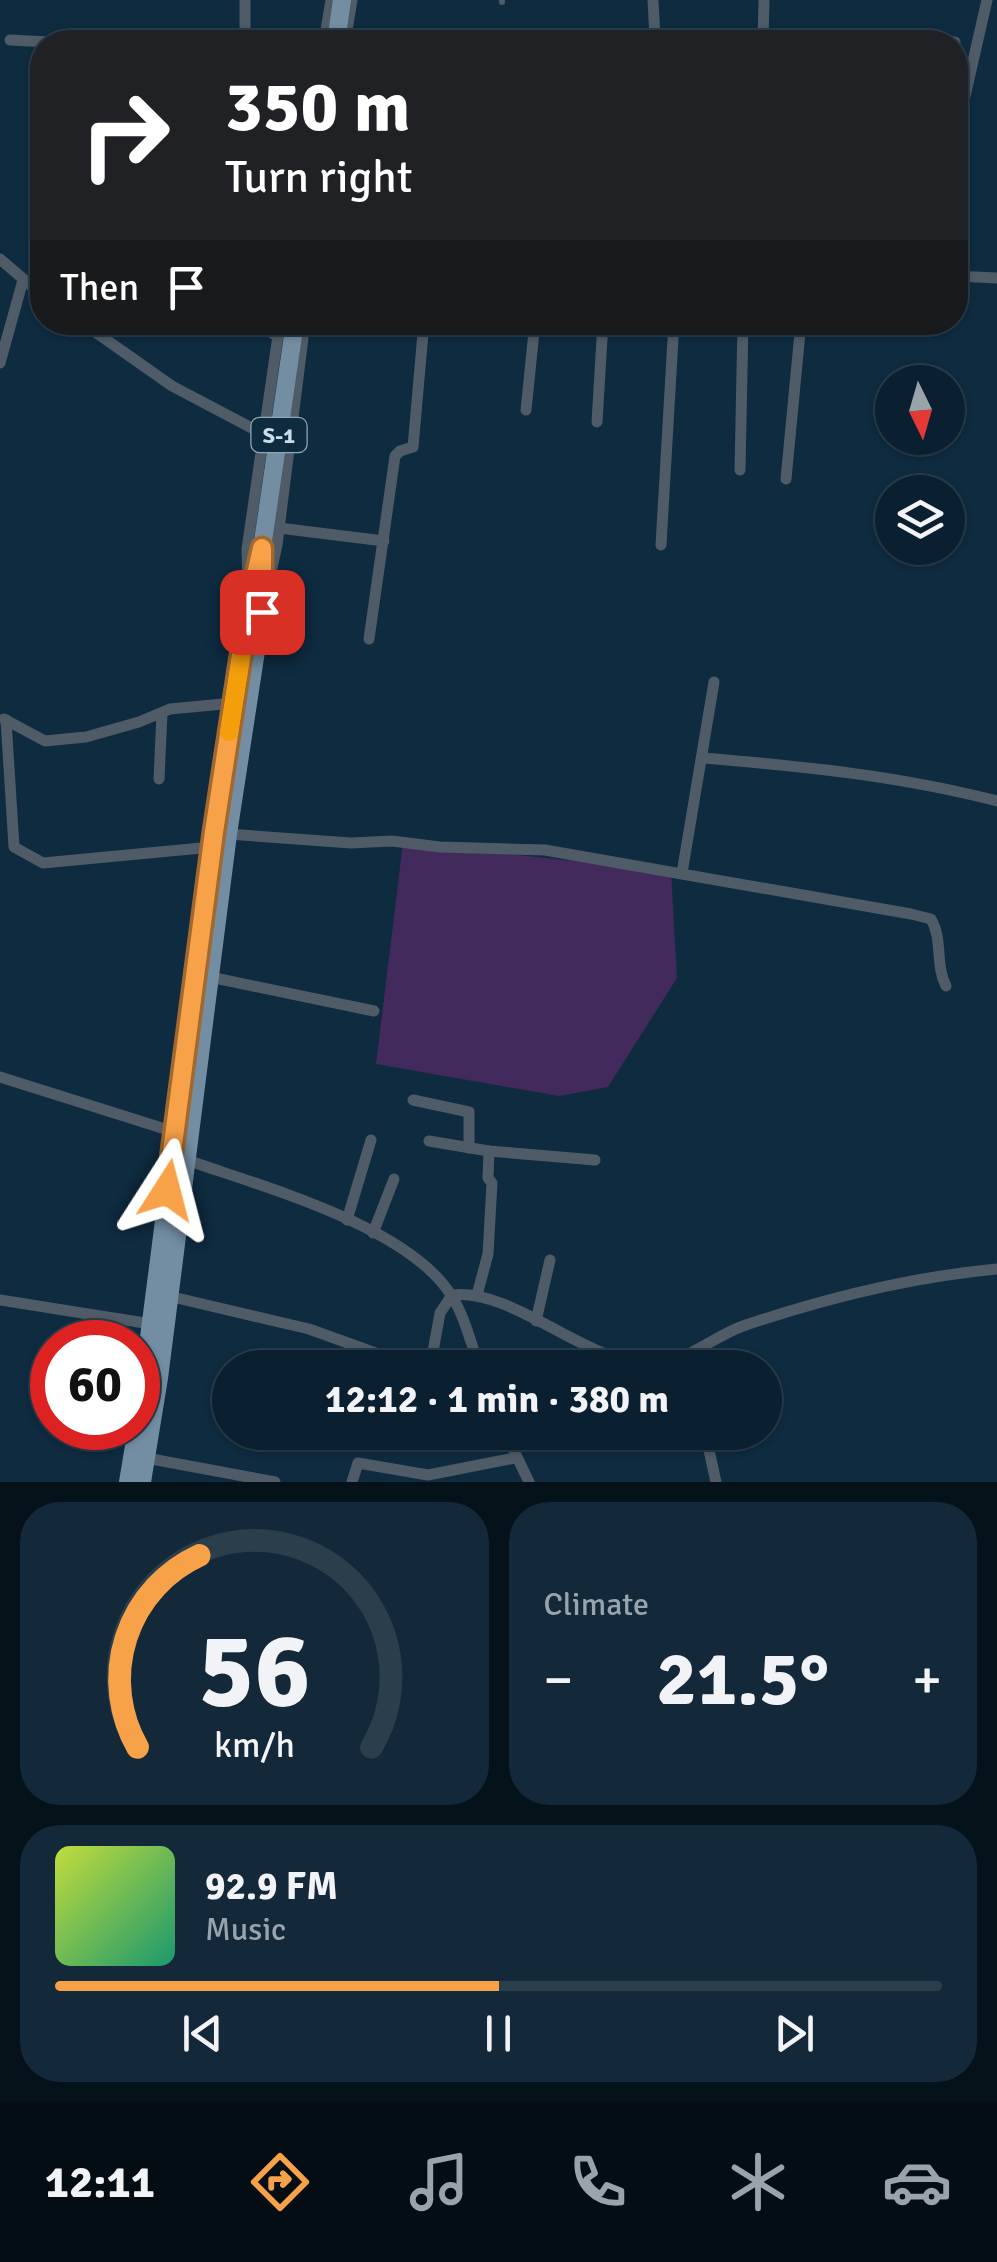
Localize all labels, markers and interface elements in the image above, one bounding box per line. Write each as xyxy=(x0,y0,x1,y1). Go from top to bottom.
text: 350 m xyxy=(225,64,410,150)
icon: right xyxy=(60,70,190,200)
text: Turn right xyxy=(225,150,413,205)
icon: arrive xyxy=(159,260,214,315)
text: Then xyxy=(60,264,139,311)
north arrow xyxy=(875,365,965,455)
map controls xyxy=(875,365,965,565)
road number: S-1 xyxy=(252,418,306,452)
button: layers xyxy=(875,475,965,565)
pin xyxy=(220,570,305,655)
icon: arrive xyxy=(235,585,290,640)
position arrow xyxy=(115,1138,219,1242)
speed limit sign: 60 xyxy=(30,1320,160,1450)
text: 12:12 · 1 min · 380 m xyxy=(325,1376,669,1423)
text: Climate xyxy=(544,1585,649,1624)
text: 56 xyxy=(198,1607,310,1735)
text: 21.5° xyxy=(656,1633,829,1726)
text: − xyxy=(544,1646,573,1714)
text: + xyxy=(912,1646,942,1714)
text: km/h xyxy=(214,1723,295,1767)
text: 92.9 FM xyxy=(205,1863,338,1910)
text: Music xyxy=(205,1910,286,1949)
icon: previous xyxy=(175,2006,230,2061)
icon: pause xyxy=(471,2006,526,2061)
icon: next xyxy=(767,2006,822,2061)
icon: directions xyxy=(245,2147,315,2217)
icon: music xyxy=(404,2147,474,2217)
icon: phone xyxy=(563,2147,633,2217)
icon: climate xyxy=(723,2147,793,2217)
icon: car xyxy=(882,2147,952,2217)
text: 12:11 xyxy=(45,2155,155,2210)

